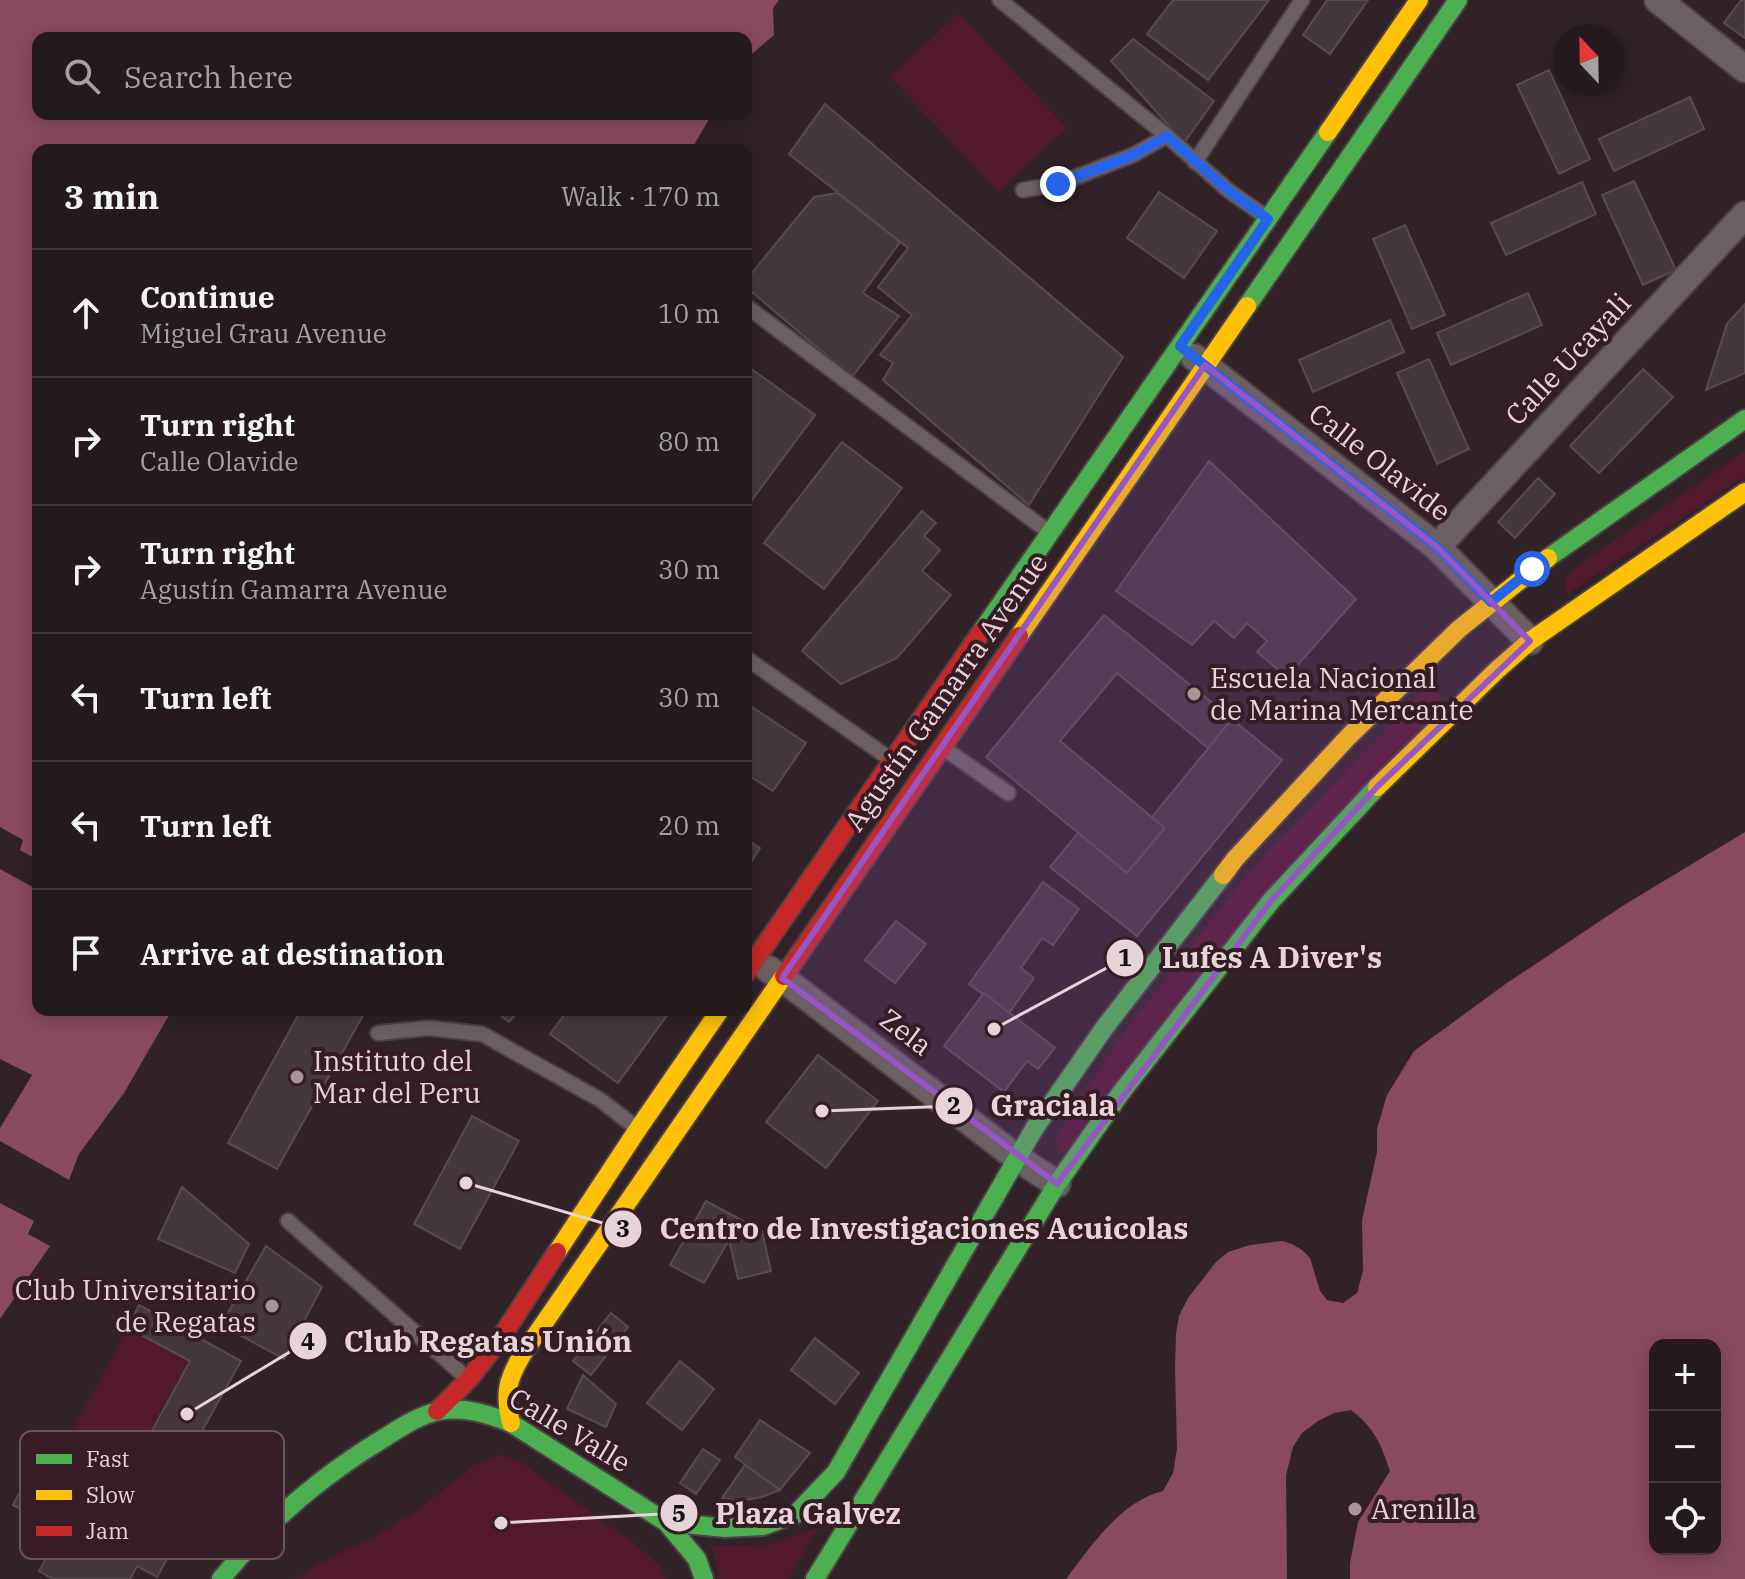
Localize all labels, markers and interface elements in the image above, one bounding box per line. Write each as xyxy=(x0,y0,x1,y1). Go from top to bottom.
north arrow xyxy=(1553,24,1625,96)
search box xyxy=(32,32,752,120)
icon: search xyxy=(60,54,104,98)
text: Search here xyxy=(124,57,293,96)
route end xyxy=(1040,166,1076,202)
text: 3 min xyxy=(64,174,159,218)
text: Walk · 170 m xyxy=(561,179,720,213)
text: Continue xyxy=(140,277,275,316)
street label: Calle Ucayali xyxy=(1497,285,1638,433)
icon: ahead xyxy=(64,291,108,335)
text: 10 m xyxy=(658,296,720,330)
text: Miguel Grau Avenue xyxy=(140,316,387,350)
street label: Calle Olavide xyxy=(1302,394,1459,529)
text: Turn right xyxy=(140,405,295,444)
icon: right xyxy=(64,419,108,463)
text: 80 m xyxy=(658,424,720,458)
text: Calle Olavide xyxy=(140,444,298,478)
text: Turn right xyxy=(140,533,295,572)
street label: Agustín Gamarra Avenue xyxy=(835,546,1056,838)
icon: right xyxy=(64,547,108,591)
route start xyxy=(1514,551,1550,587)
text: 30 m xyxy=(658,552,720,586)
text: Agustín Gamarra Avenue xyxy=(140,572,447,606)
place label: Escuela Nacional de Marina Mercante xyxy=(1210,659,1473,728)
icon: left xyxy=(64,675,108,719)
text: Turn left xyxy=(140,678,272,717)
text: 30 m xyxy=(658,680,720,714)
marker: Escuela Nacional de Marina Mercante xyxy=(1185,685,1203,703)
icon: left xyxy=(64,803,108,847)
text: Turn left xyxy=(140,806,272,845)
text: 20 m xyxy=(658,808,720,842)
icon: arrive xyxy=(64,931,108,975)
callout: Lufes A Diver's xyxy=(1105,931,1398,985)
text: Arrive at destination xyxy=(140,934,445,973)
text: Lufes A Diver's xyxy=(1162,937,1382,976)
text: 1 xyxy=(1118,941,1132,973)
street label: Zela xyxy=(873,1000,940,1063)
place label: Instituto del Mar del Peru xyxy=(313,1042,481,1111)
marker: Instituto del Mar del Peru xyxy=(288,1068,306,1086)
callout: Graciala xyxy=(934,1079,1131,1133)
text: Graciala xyxy=(990,1085,1116,1124)
text: 2 xyxy=(947,1089,961,1121)
callout: Centro de Investigaciones Acuicolas xyxy=(603,1202,1205,1256)
text: Centro de Investigaciones Acuicolas xyxy=(659,1208,1189,1247)
text: 3 xyxy=(616,1212,630,1244)
place label: Club Universitario de Regatas xyxy=(15,1271,256,1340)
marker: Club Universitario de Regatas xyxy=(263,1297,281,1315)
callout: Club Regatas Unión xyxy=(288,1314,648,1368)
text: Club Regatas Unión xyxy=(344,1321,632,1360)
text: 4 xyxy=(301,1325,315,1357)
map controls xyxy=(1649,1339,1721,1555)
button: + xyxy=(1649,1339,1721,1411)
street label: Calle Valle xyxy=(503,1379,638,1480)
button: − xyxy=(1649,1411,1721,1483)
legend xyxy=(20,1431,284,1559)
text: Fast xyxy=(86,1444,129,1473)
text: Slow xyxy=(86,1480,135,1509)
button: locate xyxy=(1649,1483,1721,1555)
callout: Plaza Galvez xyxy=(659,1486,917,1540)
place label: Arenilla xyxy=(1371,1490,1476,1527)
text: Plaza Galvez xyxy=(715,1493,901,1532)
text: 5 xyxy=(672,1497,686,1529)
marker: Arenilla xyxy=(1346,1500,1364,1518)
text: Jam xyxy=(86,1516,129,1545)

